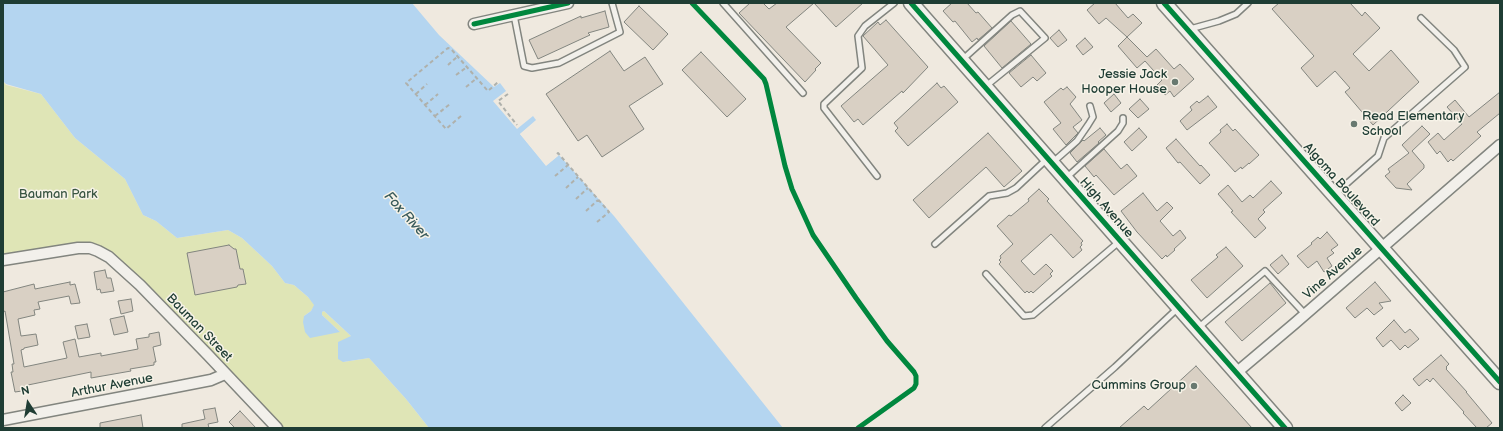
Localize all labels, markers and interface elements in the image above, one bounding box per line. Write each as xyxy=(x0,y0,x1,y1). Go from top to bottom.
place label: Jessie Jack Hooper House xyxy=(1081,67,1167,98)
marker: Jessie Jack Hooper House xyxy=(1170,77,1180,87)
place label: Read Elementary School xyxy=(1362,109,1464,140)
marker: Read Elementary School xyxy=(1349,119,1359,129)
street label: Algoma Boulevard xyxy=(1300,140,1382,230)
street label: High Avenue xyxy=(1076,175,1136,241)
park label: Bauman Park xyxy=(19,187,97,203)
water label: Fox River xyxy=(380,189,432,243)
street label: Vine Avenue xyxy=(1300,243,1366,303)
street label: Bauman Street xyxy=(163,291,235,365)
street label: Arthur Avenue xyxy=(70,370,154,402)
place label: Cummins Group xyxy=(1091,378,1186,394)
marker: Cummins Group xyxy=(1189,381,1199,391)
north arrow xyxy=(8,383,48,423)
text: N xyxy=(20,384,31,398)

